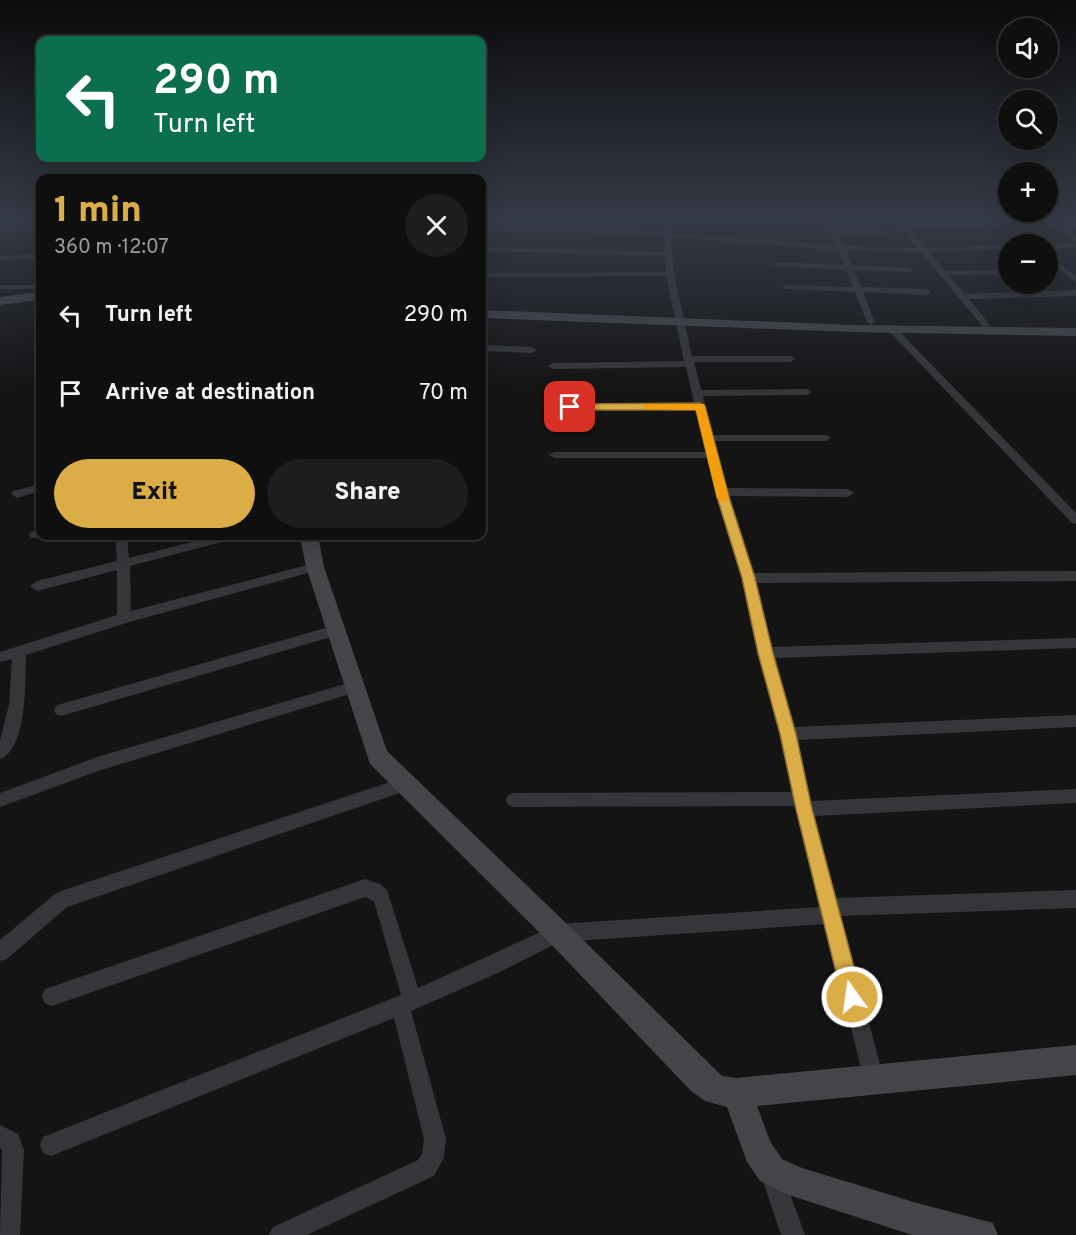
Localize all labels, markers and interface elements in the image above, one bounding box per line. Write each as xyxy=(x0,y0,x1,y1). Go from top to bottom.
map controls xyxy=(998,18,1058,294)
button: sound xyxy=(998,18,1058,78)
text: 290 m xyxy=(153,56,280,109)
icon: left xyxy=(54,60,132,138)
button: search xyxy=(998,90,1058,150)
text: Turn left xyxy=(153,108,255,142)
button: + xyxy=(998,162,1058,222)
text: 1 min xyxy=(54,189,142,235)
button: close xyxy=(405,194,468,257)
button: − xyxy=(998,234,1058,294)
text: 360 m · 12:07 xyxy=(54,235,169,261)
icon: left xyxy=(54,299,87,332)
text: Turn left xyxy=(105,302,193,329)
text: 290 m xyxy=(404,302,468,329)
icon: arrive xyxy=(54,377,87,410)
text: Arrive at destination xyxy=(105,380,315,407)
text: 70 m xyxy=(419,380,468,407)
pin xyxy=(544,381,595,432)
icon: arrive xyxy=(553,390,586,423)
button: Exit xyxy=(54,459,255,528)
button: Share xyxy=(267,459,468,528)
position arrow xyxy=(820,965,884,1029)

